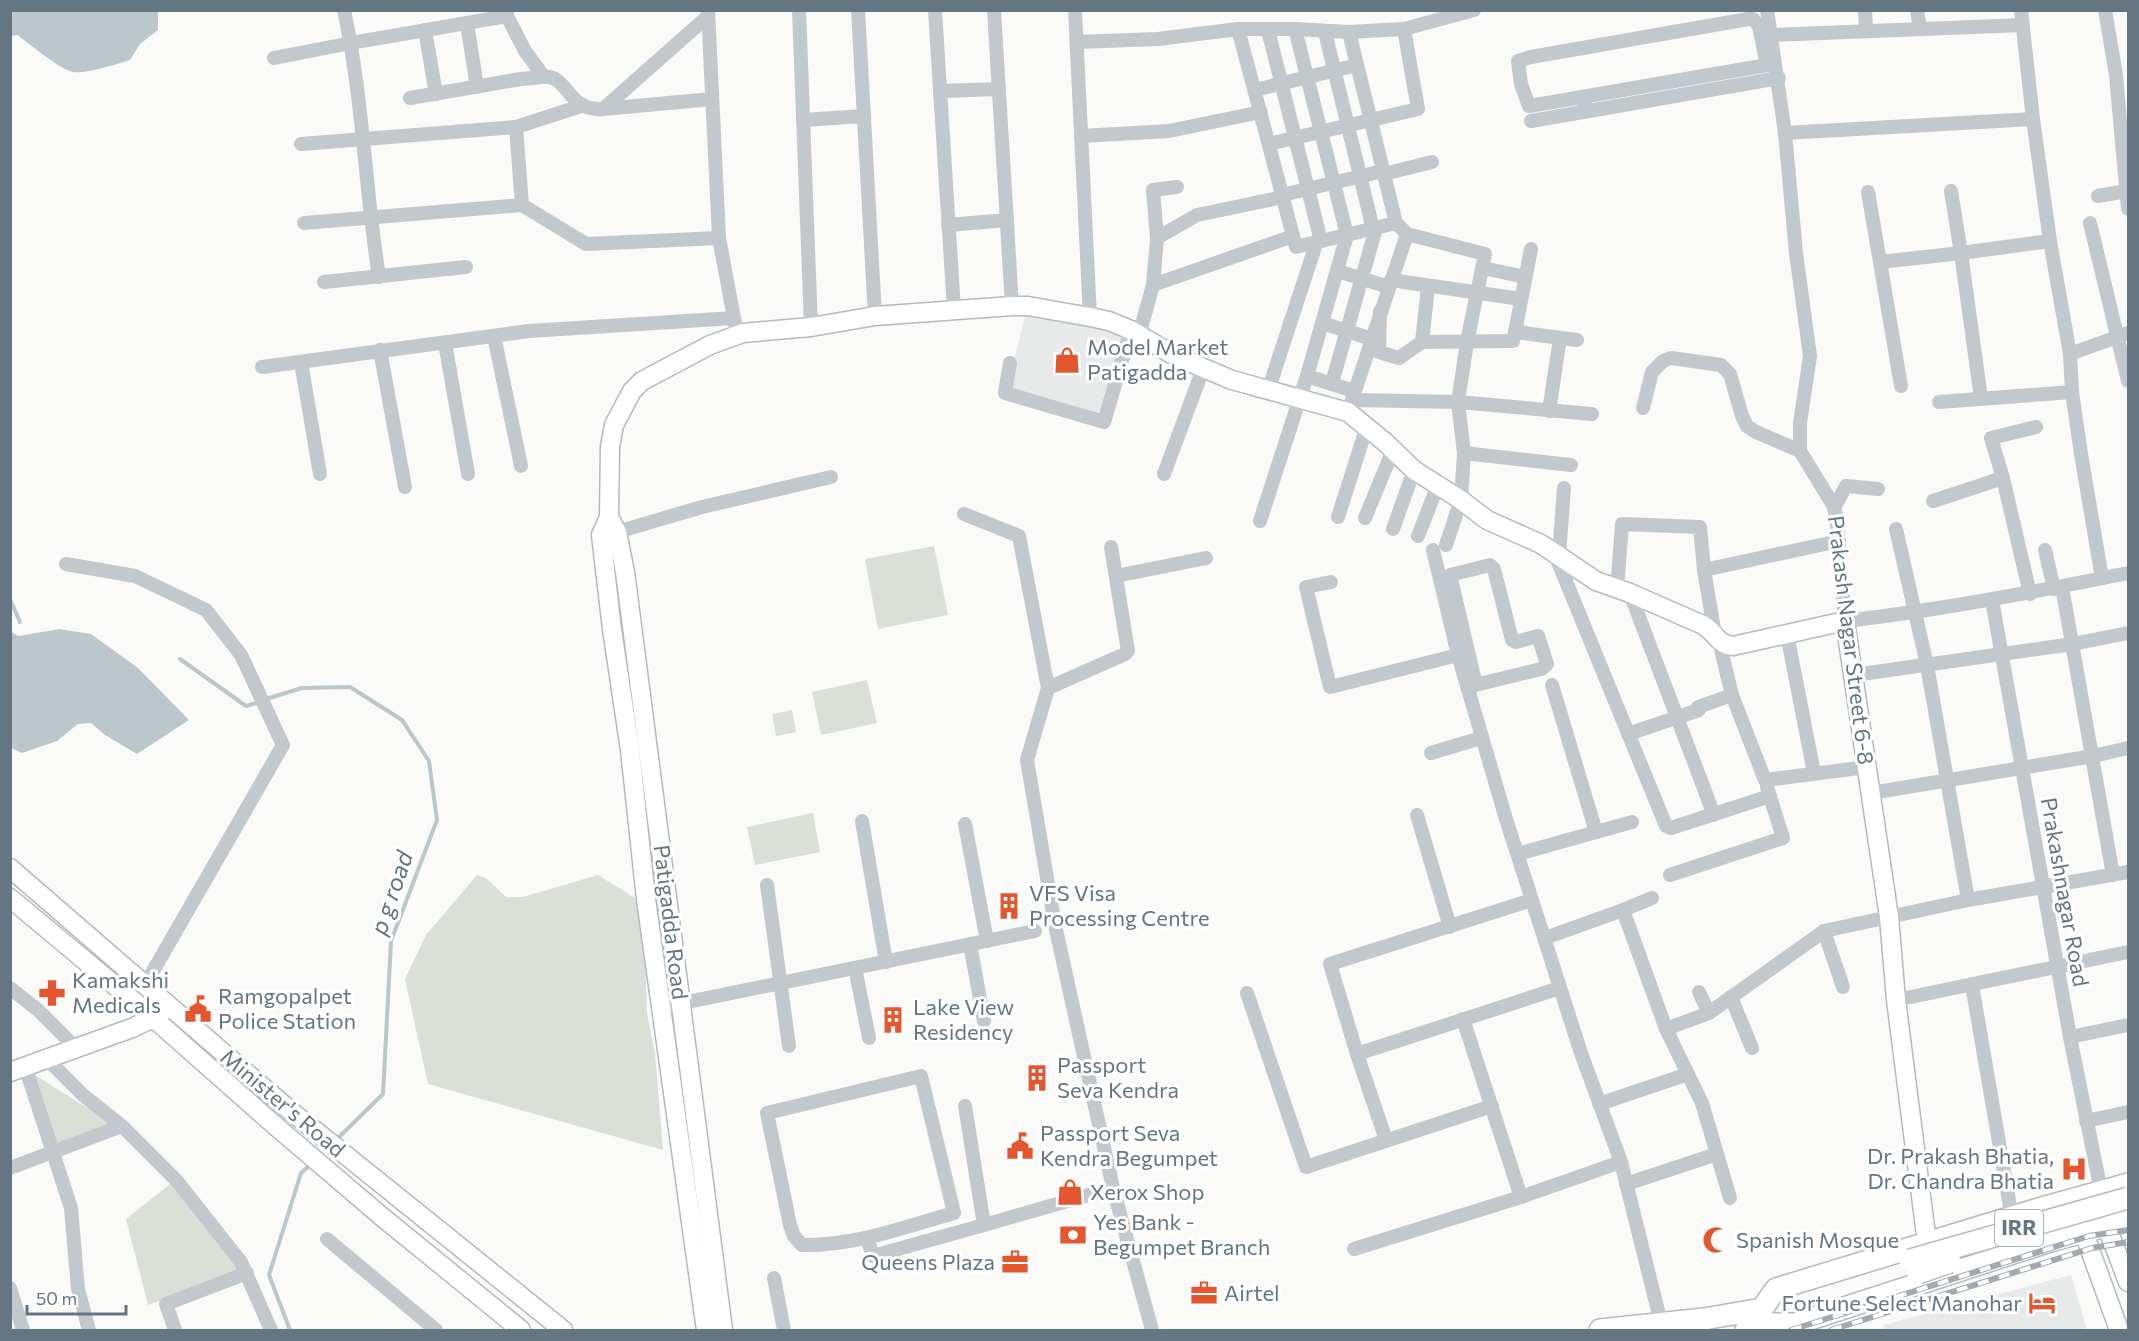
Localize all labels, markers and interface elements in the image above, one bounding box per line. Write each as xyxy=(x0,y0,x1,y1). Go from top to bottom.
place label: Model Market Patigadda xyxy=(1087,333,1228,385)
shop icon: Model Market Patigadda xyxy=(1052,345,1082,375)
street label: Prakash Nagar Street 6-8 xyxy=(1823,514,1880,766)
street label: Prakashnagar Road xyxy=(2036,795,2095,989)
street label: Patigadda Road xyxy=(649,843,694,1001)
water label: p g road xyxy=(362,846,419,939)
place label: VFS Visa Processing Centre xyxy=(1029,879,1210,931)
building icon: VFS Visa Processing Centre xyxy=(994,891,1024,921)
place label: Kamakshi Medicals xyxy=(72,966,169,1018)
pharmacy icon: Kamakshi Medicals xyxy=(37,978,67,1008)
place label: Ramgopalpet Police Station xyxy=(218,982,356,1034)
place label: Lake View Residency xyxy=(913,993,1014,1045)
public building icon: Ramgopalpet Police Station xyxy=(183,994,213,1024)
building icon: Lake View Residency xyxy=(878,1005,908,1035)
street label: Minister's Road xyxy=(216,1043,351,1163)
place label: Passport Seva Kendra xyxy=(1057,1051,1179,1103)
building icon: Passport Seva Kendra xyxy=(1022,1063,1052,1093)
place label: Passport Seva Kendra Begumpet xyxy=(1040,1119,1218,1171)
public building icon: Passport Seva Kendra Begumpet xyxy=(1005,1131,1035,1161)
place label: Dr. Prakash Bhatia, Dr. Chandra Bhatia xyxy=(1867,1142,2054,1194)
hospital icon: Dr. Prakash Bhatia, Dr. Chandra Bhatia xyxy=(2059,1154,2089,1184)
shop icon: Xerox Shop xyxy=(1055,1177,1085,1207)
place label: Xerox Shop xyxy=(1090,1178,1204,1205)
place label: Yes Bank - Begumpet Branch xyxy=(1093,1208,1270,1260)
road number: IRR xyxy=(1995,1210,2043,1246)
bank icon: Yes Bank - Begumpet Branch xyxy=(1058,1220,1088,1250)
mosque icon: Spanish Mosque xyxy=(1701,1225,1731,1255)
place label: Spanish Mosque xyxy=(1736,1226,1899,1253)
office icon: Queens Plaza xyxy=(1000,1247,1030,1277)
place label: Queens Plaza xyxy=(861,1248,995,1275)
scale bar xyxy=(27,1278,126,1316)
office icon: Airtel xyxy=(1189,1278,1219,1308)
place label: Airtel xyxy=(1224,1279,1280,1306)
text: 50 m xyxy=(36,1287,77,1309)
hotel icon: Fortune Select Manohar xyxy=(2027,1288,2057,1318)
place label: Fortune Select Manohar xyxy=(1781,1289,2022,1316)

